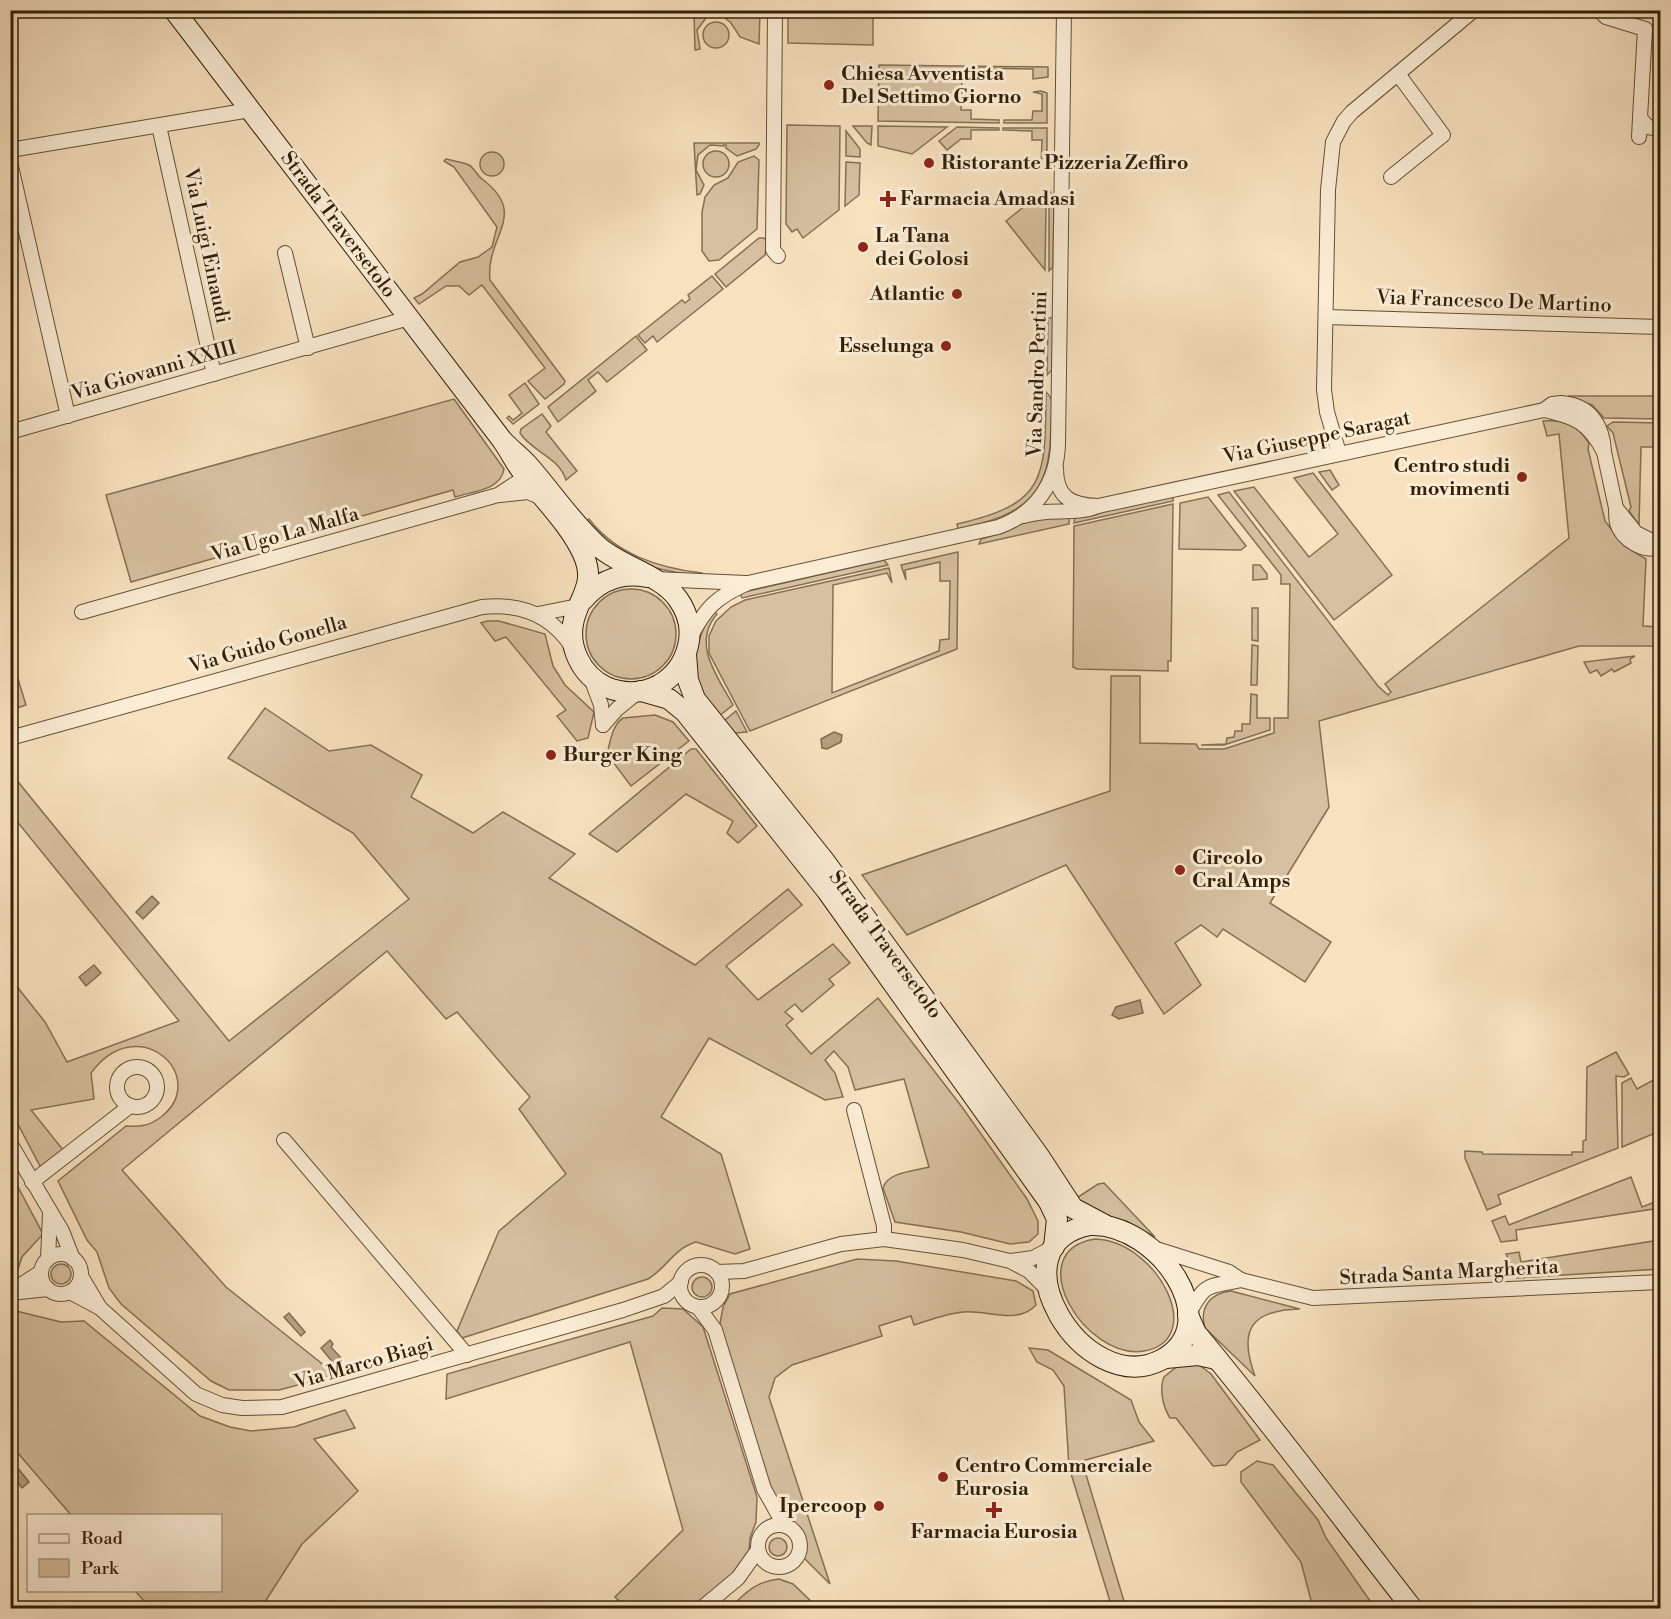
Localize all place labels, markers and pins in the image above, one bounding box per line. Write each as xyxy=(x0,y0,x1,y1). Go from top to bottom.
place label: Chiesa Avventista Del Settimo Giorno xyxy=(841,62,1021,110)
marker: Chiesa Avventista Del Settimo Giorno xyxy=(822,78,836,92)
place label: Ristorante Pizzeria Zeffiro xyxy=(941,151,1189,176)
marker: Ristorante Pizzeria Zeffiro xyxy=(922,156,936,170)
place label: Farmacia Amadasi xyxy=(900,187,1076,212)
marker: Farmacia Amadasi xyxy=(881,192,895,206)
place label: La Tana dei Golosi xyxy=(875,224,969,272)
marker: La Tana dei Golosi xyxy=(856,240,870,254)
place label: Atlantic xyxy=(869,282,945,307)
marker: Atlantic xyxy=(950,287,964,301)
place label: Esselunga xyxy=(839,334,934,359)
marker: Esselunga xyxy=(939,339,953,353)
place label: Centro studi movimenti xyxy=(1394,454,1511,502)
marker: Centro studi movimenti xyxy=(1515,470,1529,484)
place label: Burger King xyxy=(563,743,682,768)
marker: Burger King xyxy=(544,748,558,762)
place label: Circolo Cral Amps xyxy=(1192,846,1290,894)
marker: Circolo Cral Amps xyxy=(1173,863,1187,877)
place label: Centro Commerciale Eurosia xyxy=(955,1454,1153,1502)
marker: Centro Commerciale Eurosia xyxy=(936,1470,950,1484)
place label: Ipercoop xyxy=(779,1494,867,1519)
marker: Ipercoop xyxy=(872,1499,886,1513)
marker: Farmacia Eurosia xyxy=(987,1503,1001,1517)
place label: Farmacia Eurosia xyxy=(910,1520,1078,1545)

